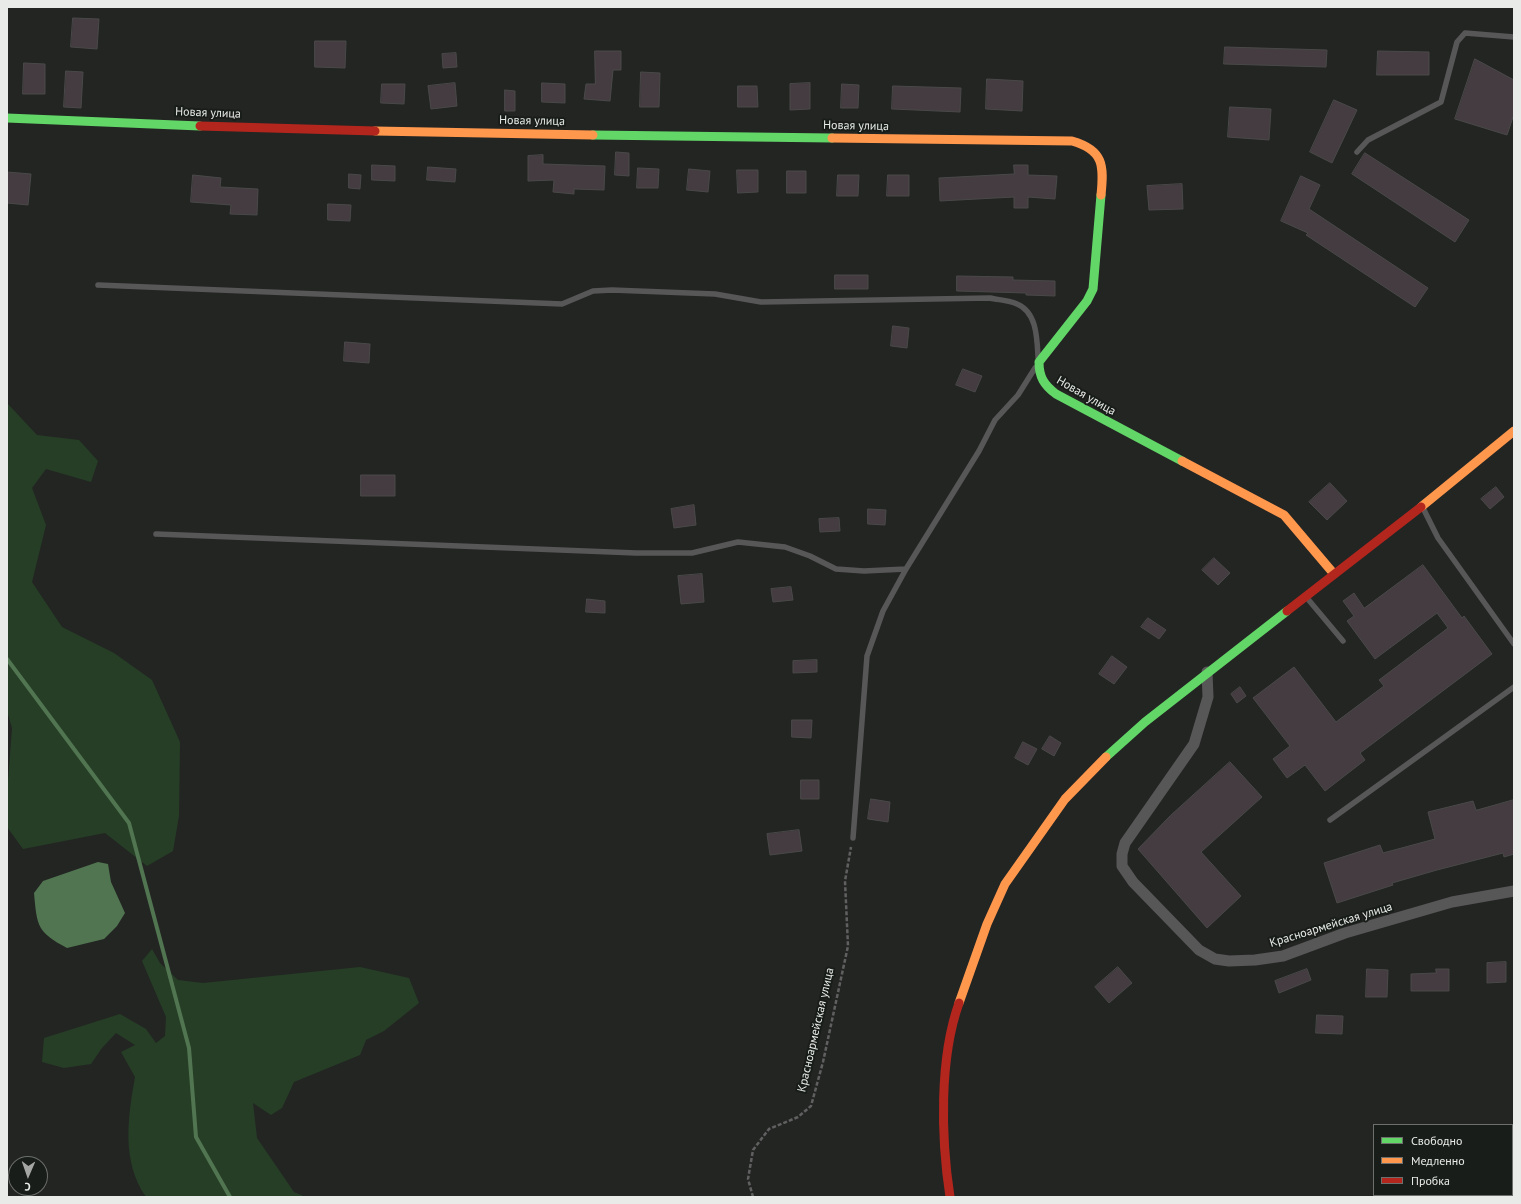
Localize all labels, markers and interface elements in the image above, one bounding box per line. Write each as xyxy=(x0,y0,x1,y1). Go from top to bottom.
street label: Новая улица xyxy=(175,105,241,121)
street label: Новая улица xyxy=(499,113,565,129)
street label: Новая улица xyxy=(823,118,889,134)
street label: Новая улица xyxy=(1054,373,1118,419)
street label: Красноармейская улица xyxy=(1268,899,1394,951)
street label: Красноармейская улица xyxy=(795,966,837,1094)
legend xyxy=(1373,1124,1513,1196)
text: Свободно xyxy=(1411,1133,1462,1148)
text: Медленно xyxy=(1411,1153,1465,1168)
north arrow xyxy=(8,1156,48,1196)
text: Пробка xyxy=(1411,1173,1450,1188)
text: С xyxy=(24,1180,31,1194)

